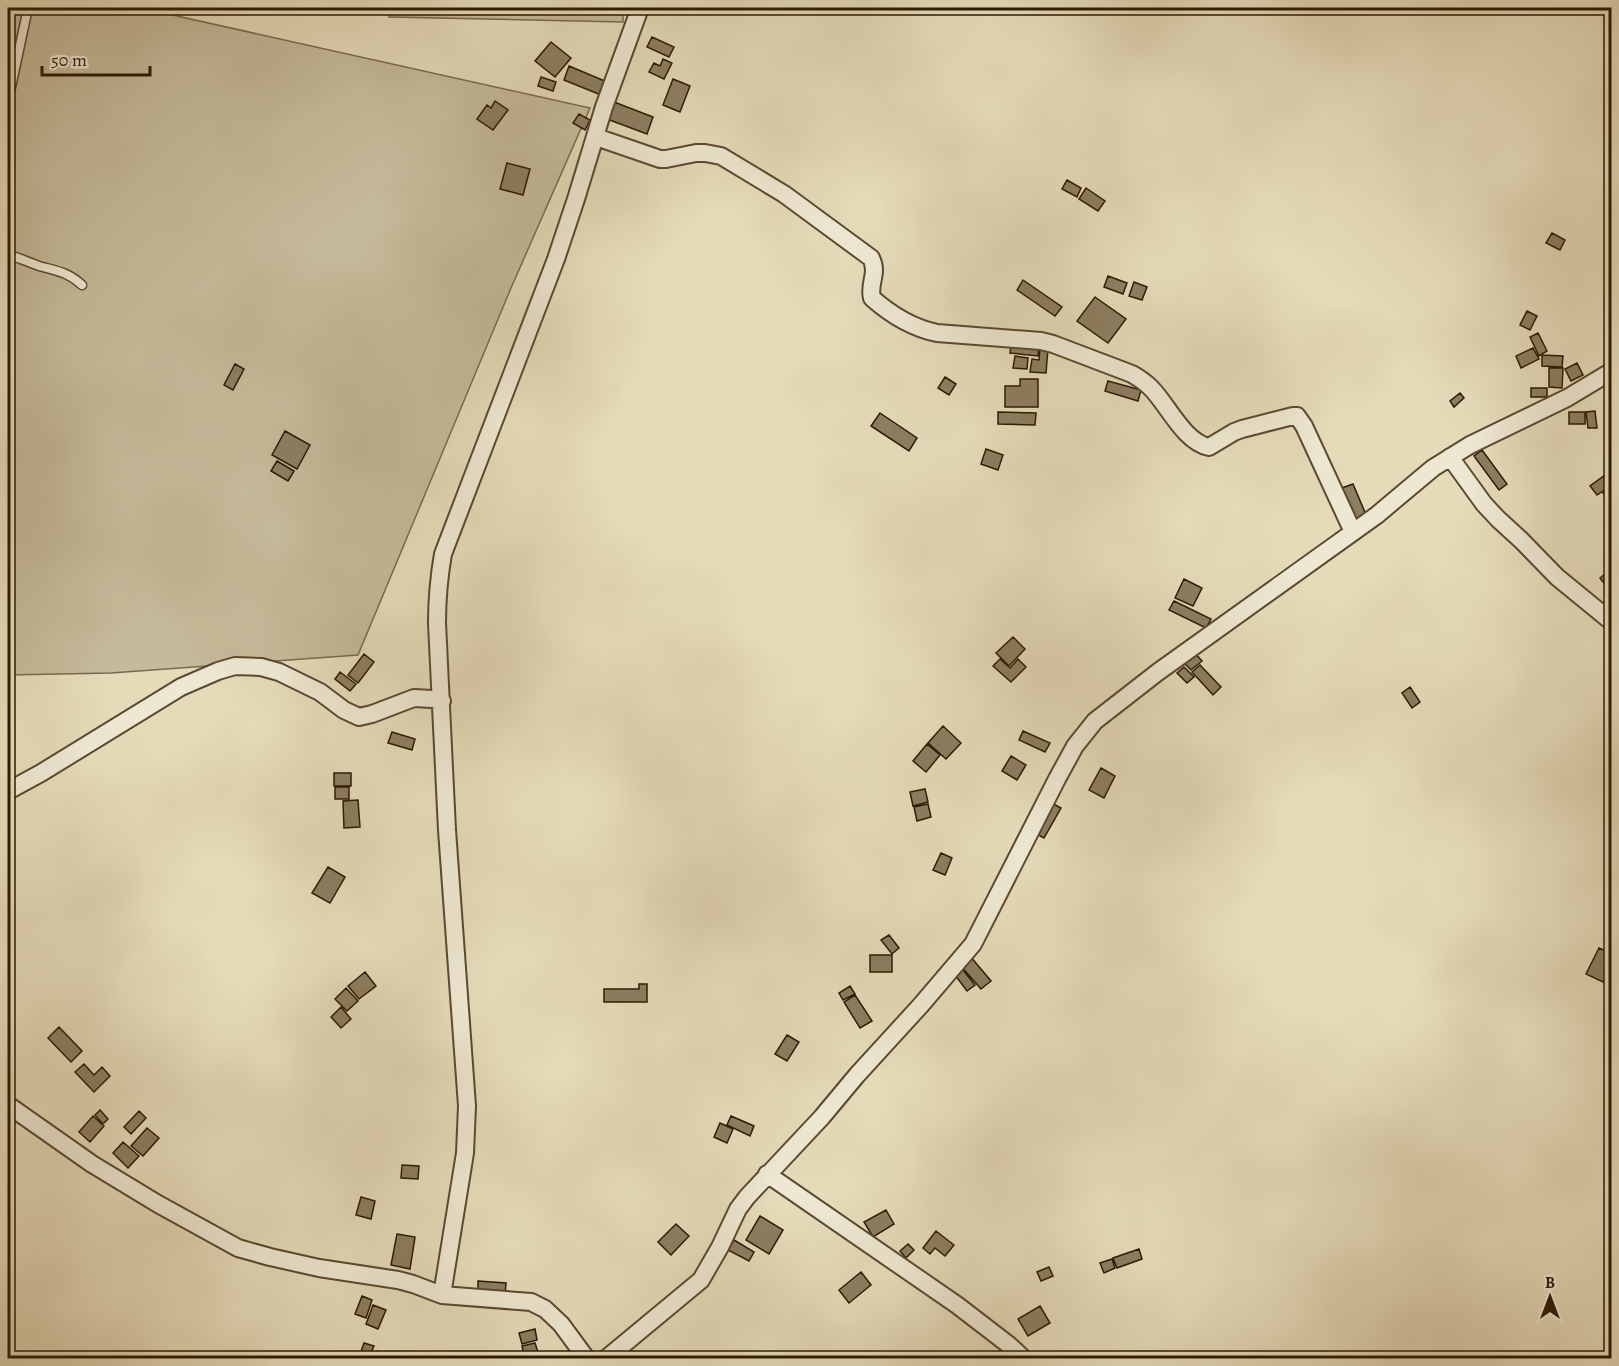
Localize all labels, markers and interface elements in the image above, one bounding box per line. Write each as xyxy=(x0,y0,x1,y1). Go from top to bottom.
scale bar xyxy=(42,39,150,77)
text: 50 m xyxy=(51,48,87,72)
north arrow xyxy=(1520,1267,1580,1327)
text: B xyxy=(1545,1272,1555,1294)

